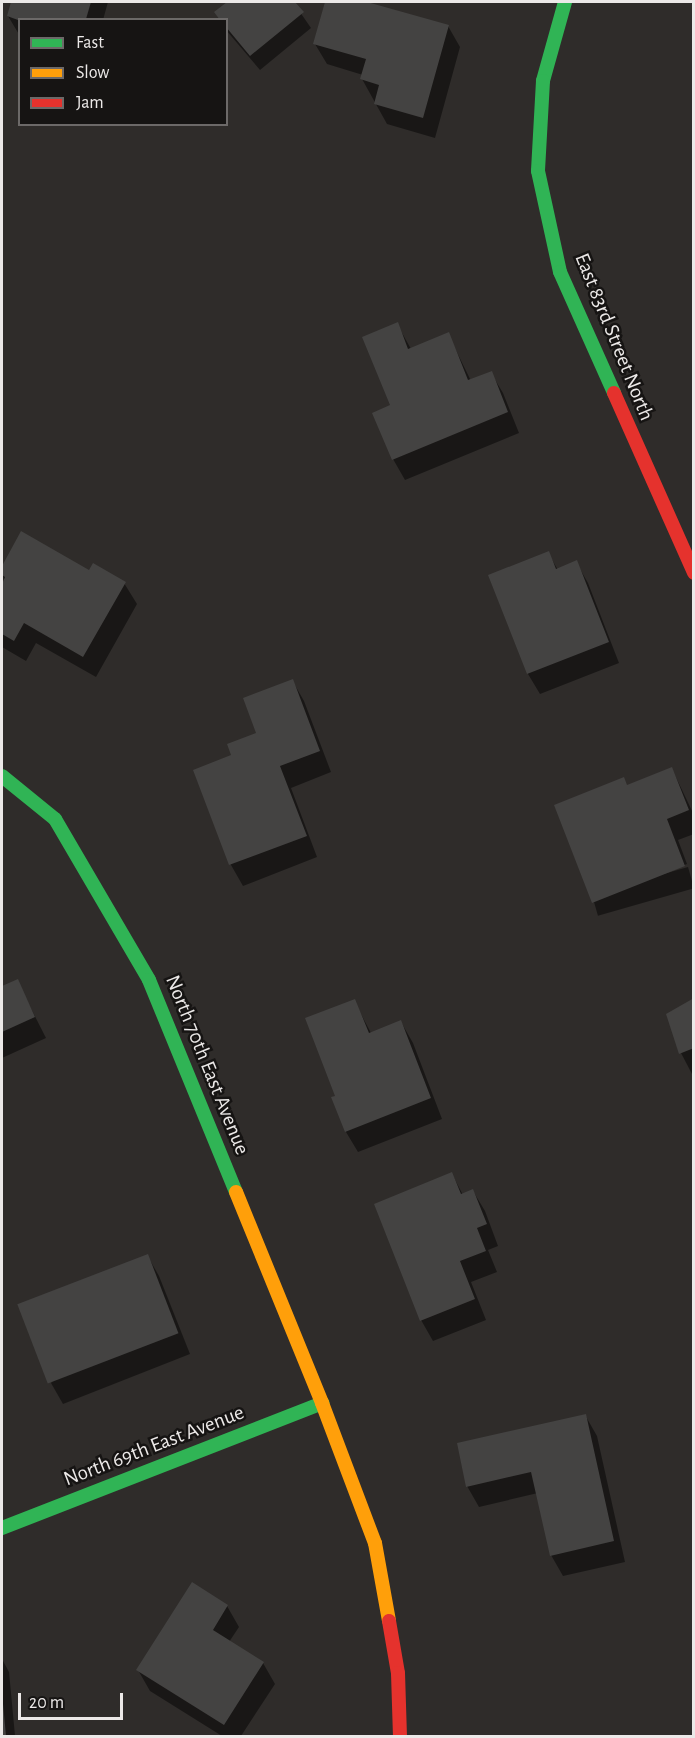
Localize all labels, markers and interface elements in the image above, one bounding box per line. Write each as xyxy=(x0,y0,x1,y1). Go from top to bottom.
legend xyxy=(18,18,228,126)
text: Fast xyxy=(76,34,104,52)
text: Slow xyxy=(76,64,109,82)
text: Jam xyxy=(76,94,104,112)
street label: East 83rd Street North xyxy=(569,250,659,424)
street label: North 70th East Avenue xyxy=(159,972,255,1158)
street label: North 69th East Avenue xyxy=(60,1400,248,1492)
scale bar xyxy=(21,1681,126,1719)
text: 20 m xyxy=(29,1694,64,1712)

